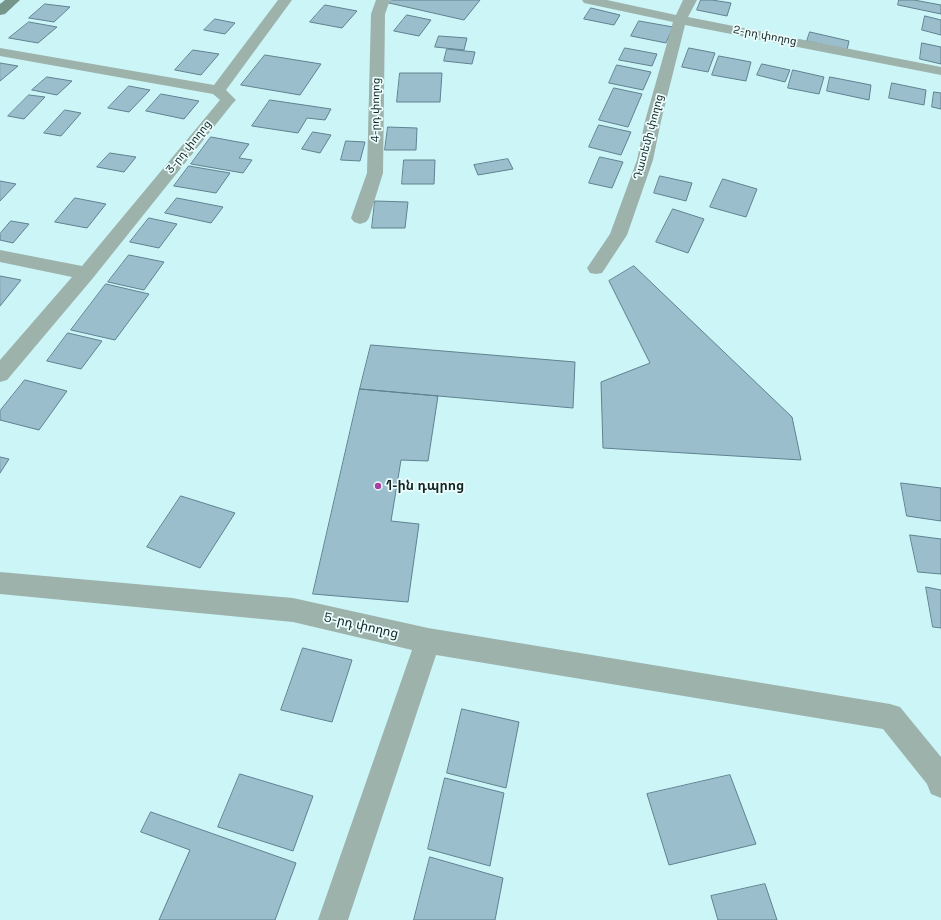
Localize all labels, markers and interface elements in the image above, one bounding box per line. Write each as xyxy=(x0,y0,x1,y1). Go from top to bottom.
street label: 2-րդ փողոց xyxy=(732,23,798,49)
street label: 4-րդ փողոց xyxy=(369,78,383,142)
street label: Դատեմի փողոց xyxy=(631,93,667,181)
street label: 3-րդ փողոց xyxy=(164,118,214,176)
place label: 1-ին դպրոց xyxy=(386,478,464,494)
marker: 1-ին դպրոց xyxy=(373,481,383,491)
street label: 5-րդ փողոց xyxy=(322,610,400,642)

